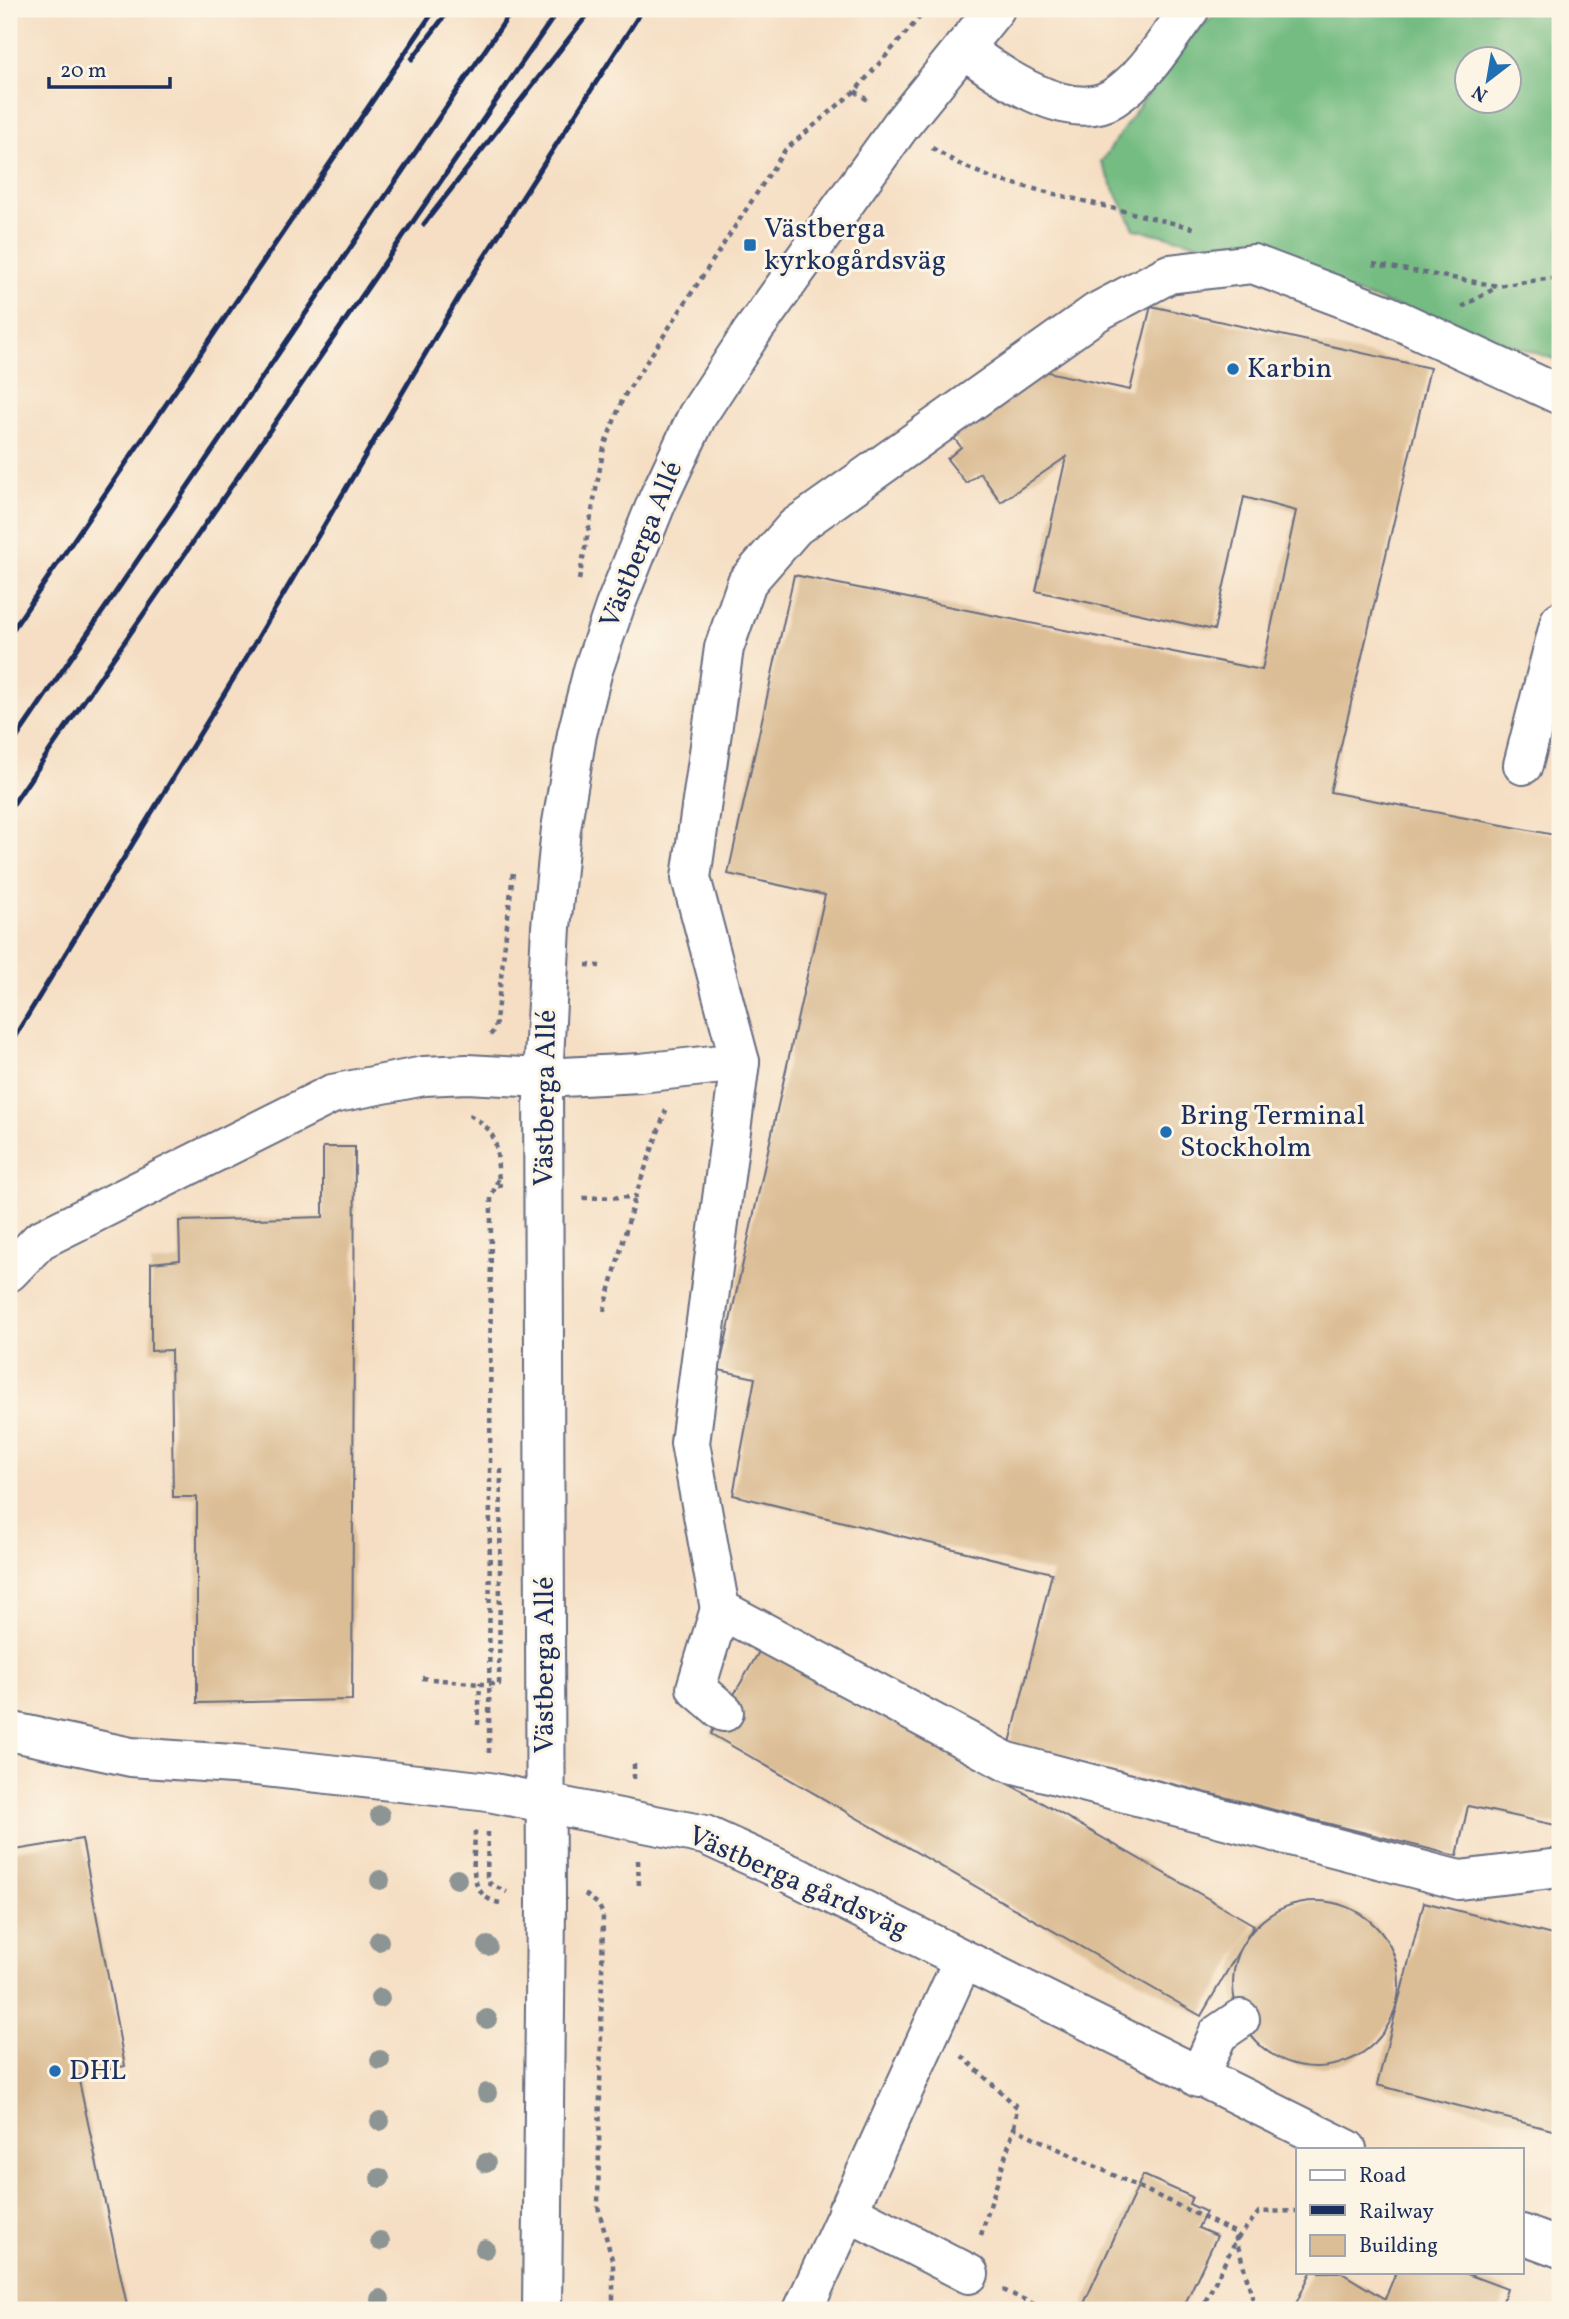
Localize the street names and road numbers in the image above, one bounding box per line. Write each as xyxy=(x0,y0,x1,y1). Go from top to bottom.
street label: Västberga Allé xyxy=(591,456,693,634)
street label: Västberga Allé xyxy=(525,1009,567,1187)
street label: Västberga Allé xyxy=(526,1577,565,1753)
street label: Västberga gårdsväg xyxy=(682,1817,914,1949)

